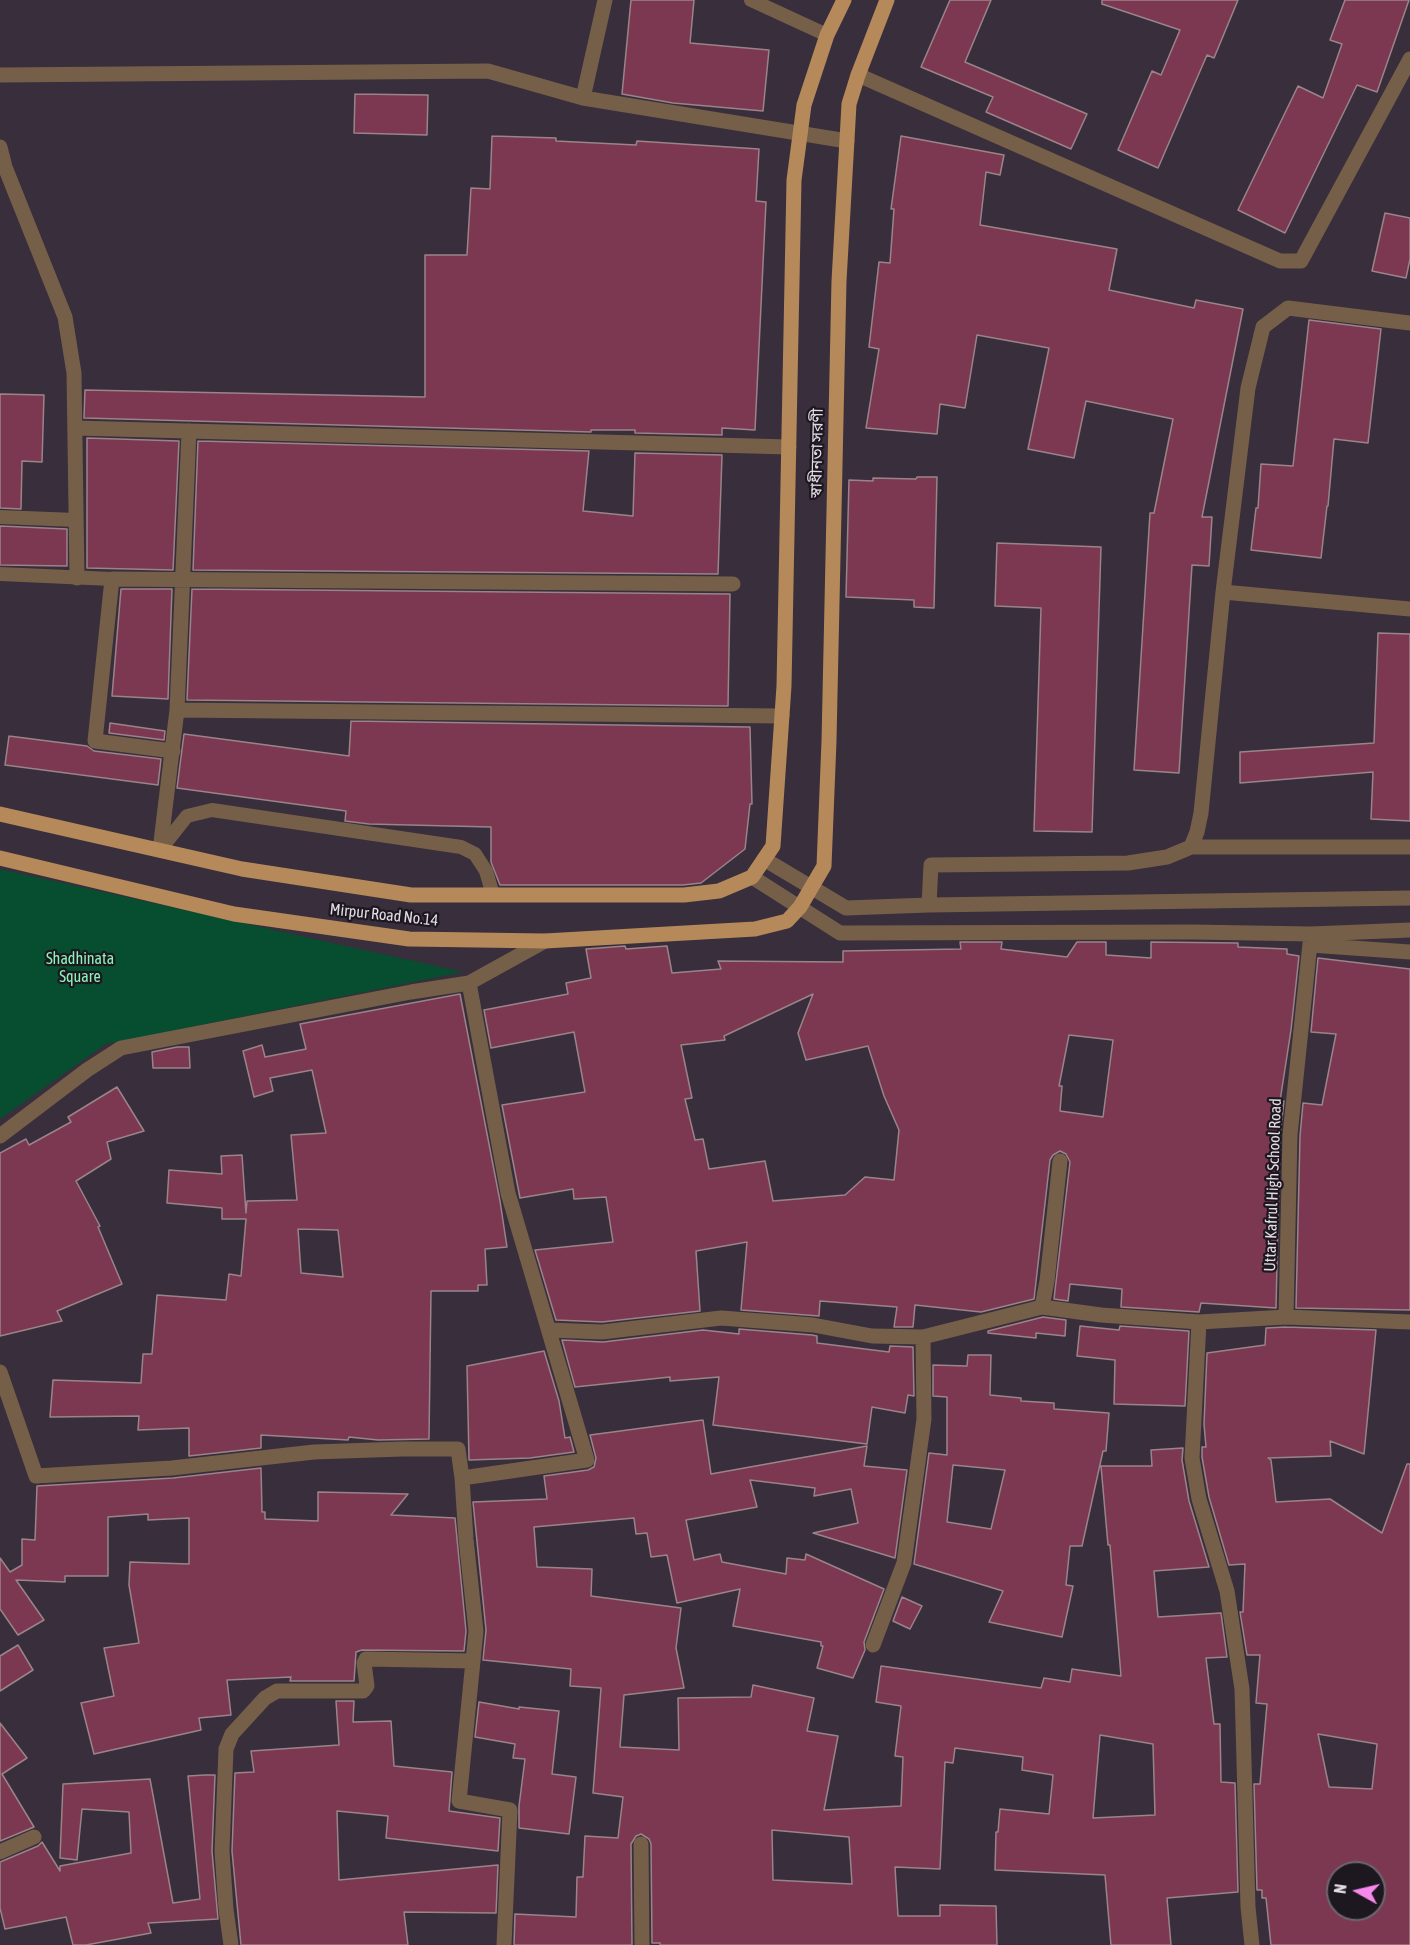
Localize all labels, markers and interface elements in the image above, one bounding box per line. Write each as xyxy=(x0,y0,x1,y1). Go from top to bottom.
street label: স্বাধীনতা সরণী xyxy=(807,408,827,498)
street label: Mirpur Road No.14 xyxy=(329,900,439,930)
park label: Shadhinata Square xyxy=(46,949,114,987)
street label: Uttar Kafrul High School Road xyxy=(1260,1098,1286,1272)
north arrow xyxy=(1326,1861,1386,1921)
text: N xyxy=(1331,1883,1350,1895)

